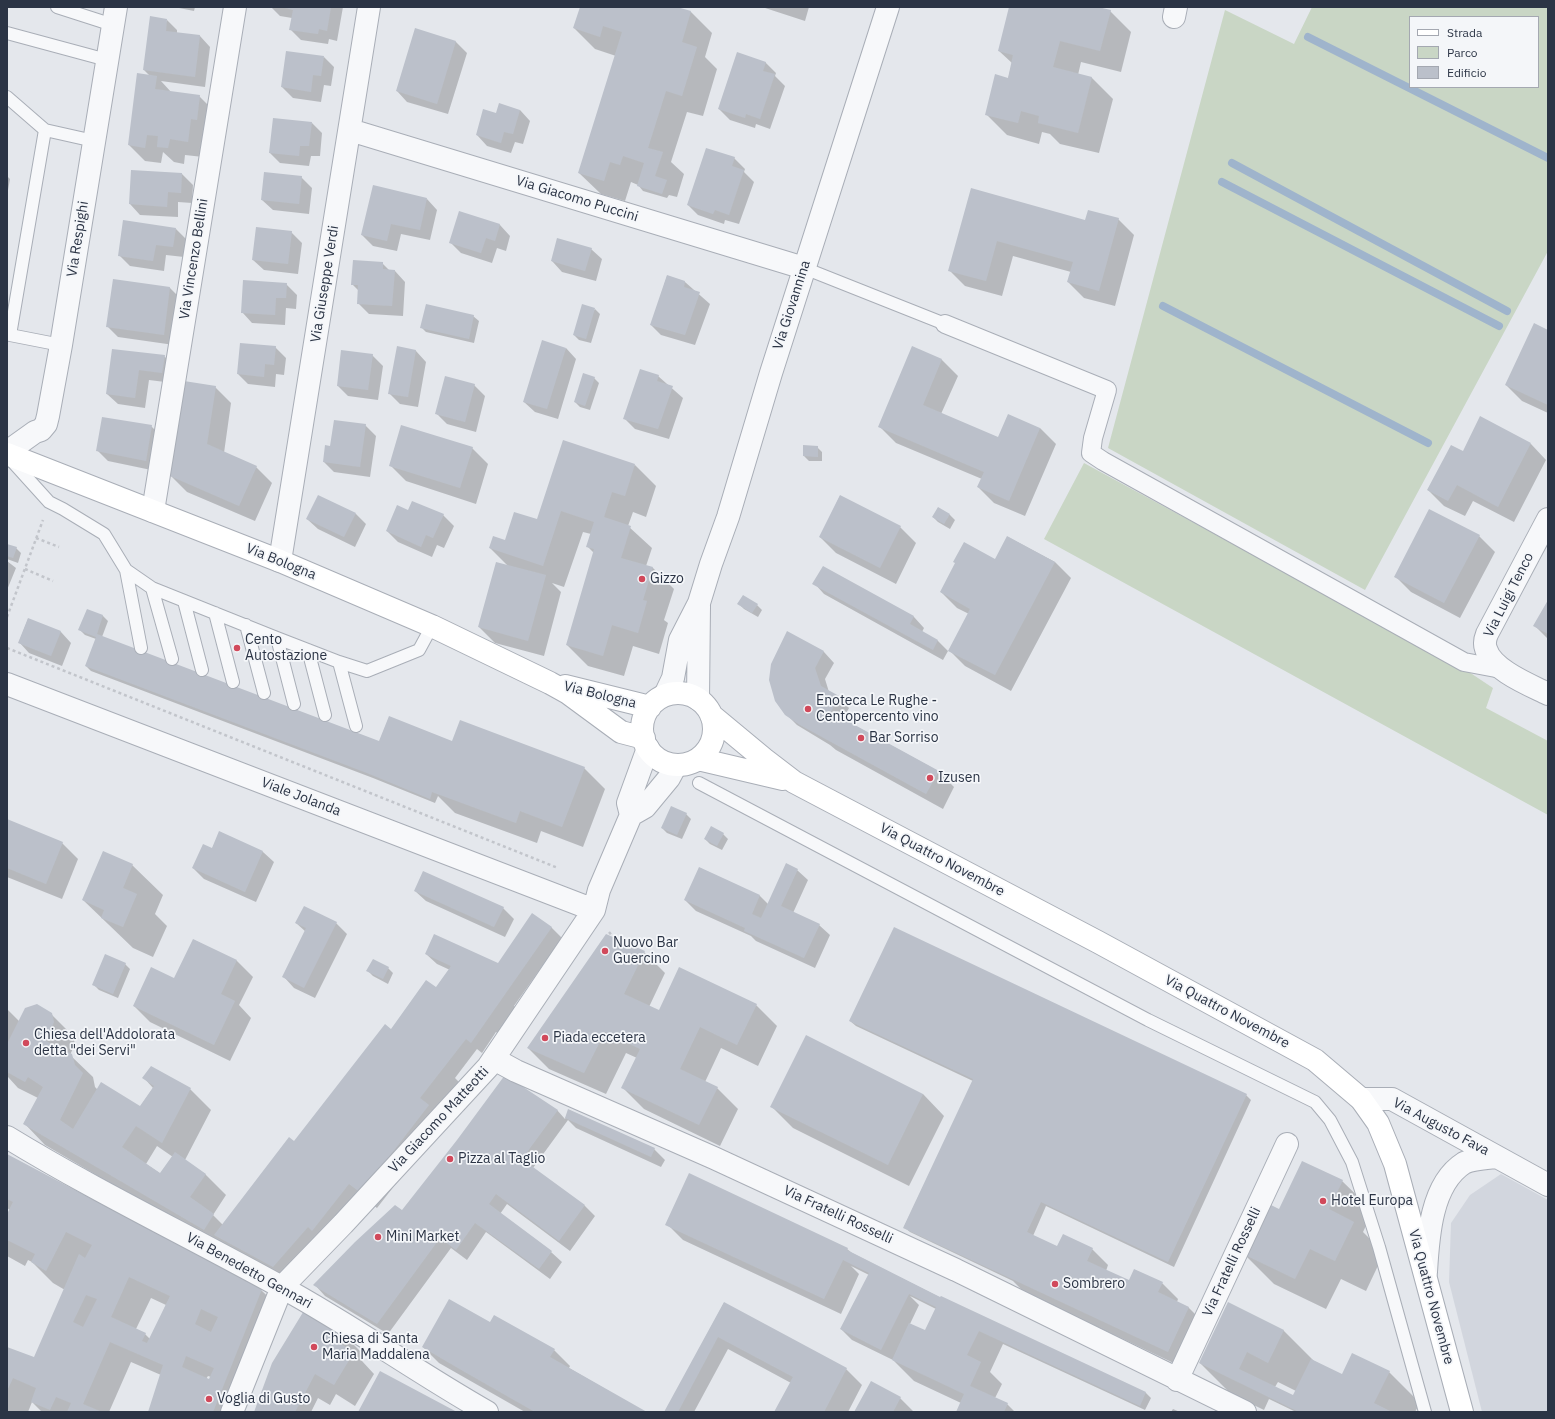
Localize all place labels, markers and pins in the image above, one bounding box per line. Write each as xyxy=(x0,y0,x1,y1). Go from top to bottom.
place label: Gizzo xyxy=(650,571,684,587)
marker: Gizzo xyxy=(637,574,647,584)
place label: Cento Autostazione xyxy=(245,632,327,664)
marker: Cento Autostazione xyxy=(232,643,242,653)
place label: Enoteca Le Rughe - Centopercento vino xyxy=(816,693,939,726)
marker: Enoteca Le Rughe - Centopercento vino xyxy=(803,704,813,714)
place label: Bar Sorriso xyxy=(869,730,938,746)
marker: Bar Sorriso xyxy=(856,733,866,743)
place label: Izusen xyxy=(938,770,981,786)
marker: Izusen xyxy=(925,773,935,783)
place label: Nuovo Bar Guercino xyxy=(613,935,678,968)
marker: Nuovo Bar Guercino xyxy=(600,946,610,956)
place label: Chiesa dell'Addolorata detta "dei Servi" xyxy=(34,1027,175,1060)
place label: Piada eccetera xyxy=(553,1030,646,1046)
marker: Piada eccetera xyxy=(540,1033,550,1043)
marker: Chiesa dell'Addolorata detta "dei Servi" xyxy=(21,1038,31,1048)
place label: Pizza al Taglio xyxy=(458,1151,545,1167)
marker: Pizza al Taglio xyxy=(445,1154,455,1164)
place label: Hotel Europa xyxy=(1331,1193,1413,1209)
marker: Hotel Europa xyxy=(1318,1196,1328,1206)
place label: Mini Market xyxy=(386,1229,459,1245)
marker: Mini Market xyxy=(373,1232,383,1242)
place label: Sombrero xyxy=(1063,1276,1125,1292)
marker: Sombrero xyxy=(1050,1279,1060,1289)
place label: Chiesa di Santa Maria Maddalena xyxy=(322,1331,430,1364)
marker: Chiesa di Santa Maria Maddalena xyxy=(309,1342,319,1352)
place label: Voglia di Gusto xyxy=(217,1391,310,1407)
marker: Voglia di Gusto xyxy=(204,1394,214,1404)

